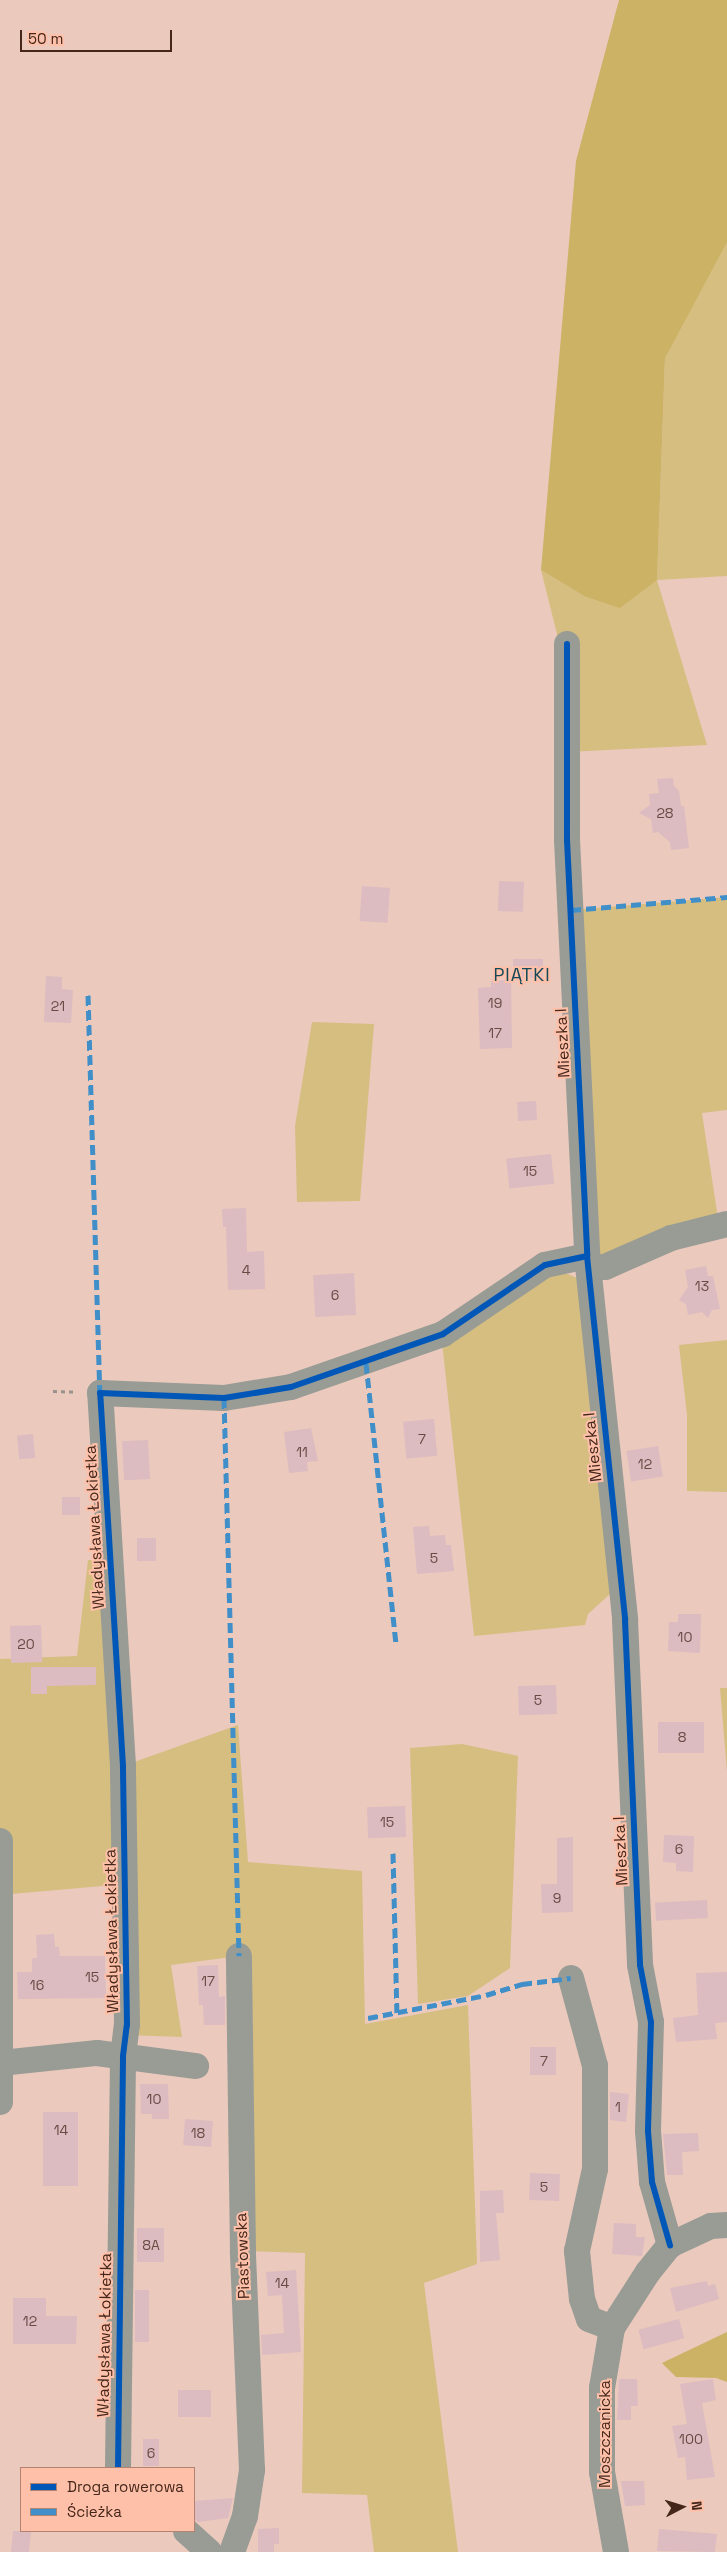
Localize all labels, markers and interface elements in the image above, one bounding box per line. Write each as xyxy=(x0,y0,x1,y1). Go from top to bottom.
scale bar xyxy=(22,20,175,52)
text: 50 m xyxy=(28,29,63,48)
house number: 28 xyxy=(656,805,674,821)
district label: PIĄTKI xyxy=(493,964,551,986)
house number: 19 xyxy=(488,995,502,1011)
house number: 21 xyxy=(51,998,65,1014)
street label: Mieszka I xyxy=(552,1008,574,1078)
house number: 17 xyxy=(488,1025,502,1041)
house number: 15 xyxy=(523,1163,537,1179)
house number: 4 xyxy=(242,1262,250,1278)
house number: 13 xyxy=(695,1278,709,1294)
house number: 6 xyxy=(331,1287,339,1303)
street label: Mieszka I xyxy=(580,1411,606,1483)
house number: 7 xyxy=(418,1431,426,1447)
street label: Władysława Łokietka xyxy=(81,1444,109,1610)
house number: 11 xyxy=(296,1444,308,1460)
house number: 12 xyxy=(638,1456,652,1472)
house number: 5 xyxy=(430,1550,438,1566)
house number: 10 xyxy=(678,1629,692,1645)
house number: 20 xyxy=(17,1636,35,1652)
house number: 5 xyxy=(534,1692,542,1708)
house number: 8 xyxy=(678,1729,686,1745)
house number: 15 xyxy=(380,1814,394,1830)
street label: Mieszka I xyxy=(610,1816,632,1886)
house number: 6 xyxy=(675,1841,683,1857)
street label: Władysława Łokietka xyxy=(101,1849,123,2013)
house number: 9 xyxy=(553,1890,561,1906)
house number: 15 xyxy=(85,1969,99,1985)
house number: 17 xyxy=(201,1973,215,1989)
house number: 16 xyxy=(30,1977,44,1993)
house number: 7 xyxy=(540,2053,548,2069)
house number: 10 xyxy=(147,2091,161,2107)
house number: 1 xyxy=(615,2099,621,2115)
house number: 14 xyxy=(54,2122,68,2138)
house number: 18 xyxy=(191,2125,205,2141)
house number: 5 xyxy=(540,2179,548,2195)
street label: Piastowska xyxy=(232,2212,254,2300)
house number: 8A xyxy=(142,2237,160,2253)
street label: Władysława Łokietka xyxy=(94,2253,116,2417)
house number: 14 xyxy=(275,2275,289,2291)
house number: 12 xyxy=(23,2313,37,2329)
street label: Moszczanicka xyxy=(595,2380,615,2488)
house number: 100 xyxy=(679,2431,703,2447)
house number: 6 xyxy=(147,2445,155,2461)
legend xyxy=(20,2467,195,2532)
text: Droga rowerowa xyxy=(67,2477,184,2496)
north arrow xyxy=(657,2482,707,2532)
text: N xyxy=(688,2500,706,2511)
text: Ścieżka xyxy=(67,2502,122,2521)

